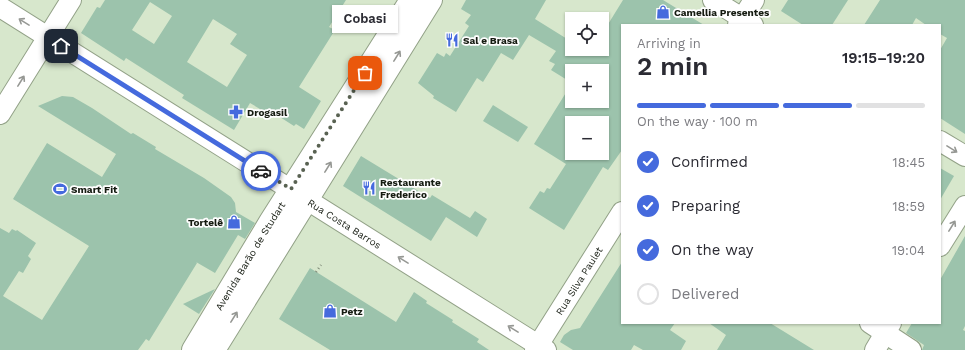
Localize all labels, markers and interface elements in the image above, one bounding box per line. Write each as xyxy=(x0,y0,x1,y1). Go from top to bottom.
shop icon: Camellia Presentes xyxy=(655,4,671,20)
callout: Cobasi xyxy=(332,5,398,33)
place label: Camellia Presentes xyxy=(674,7,770,18)
text: Cobasi xyxy=(344,11,386,26)
map controls xyxy=(565,12,609,160)
button: locate xyxy=(565,12,609,56)
one-way arrow xyxy=(18,18,30,26)
pin xyxy=(44,29,78,63)
restaurant icon: Sal e Brasa xyxy=(444,32,460,48)
icon: home xyxy=(50,35,72,57)
place label: Sal e Brasa xyxy=(463,35,518,46)
text: Arriving in xyxy=(637,36,701,51)
text: 19:15–19:20 xyxy=(842,49,925,67)
one-way arrow xyxy=(393,50,401,62)
text: 2 min xyxy=(637,51,708,81)
pin xyxy=(348,56,382,90)
icon: bag xyxy=(354,62,376,84)
button: + xyxy=(565,64,609,108)
one-way arrow xyxy=(17,75,25,87)
pharmacy icon: Drogasil xyxy=(228,104,244,120)
place label: Drogasil xyxy=(247,107,288,118)
text: On the way · 100 m xyxy=(637,114,758,129)
button: − xyxy=(565,116,609,160)
one-way arrow xyxy=(947,144,958,153)
courier xyxy=(241,151,281,191)
icon: check xyxy=(637,151,659,173)
text: Confirmed xyxy=(671,153,748,171)
text: 18:45 xyxy=(893,155,925,170)
icon: car xyxy=(250,160,272,182)
one-way arrow xyxy=(324,161,332,172)
place label: Restaurante Frederico xyxy=(380,177,441,200)
restaurant icon: Restaurante Frederico xyxy=(361,180,377,196)
sports icon: Smart Fit xyxy=(52,181,68,197)
place label: Smart Fit xyxy=(71,184,118,195)
icon: check xyxy=(637,195,659,217)
street label: Rua Costa Barros xyxy=(306,197,383,251)
text: Preparing xyxy=(671,197,740,215)
street label: Avenida Barão de Studart xyxy=(213,199,288,312)
text: 18:59 xyxy=(892,199,925,214)
shop icon: Tortelê xyxy=(226,214,242,230)
place label: Tortelê xyxy=(188,217,223,228)
one-way arrow xyxy=(949,220,957,232)
icon: check xyxy=(637,239,659,261)
text: On the way xyxy=(671,241,753,259)
text: 19:04 xyxy=(892,243,925,258)
street label: Rua Silva Paulet xyxy=(554,244,605,317)
one-way arrow xyxy=(398,256,409,264)
text: Delivered xyxy=(671,285,739,303)
shop icon: Petz xyxy=(322,303,338,319)
place label: Petz xyxy=(341,306,363,317)
one-way arrow xyxy=(231,311,239,323)
one-way arrow xyxy=(507,325,519,333)

